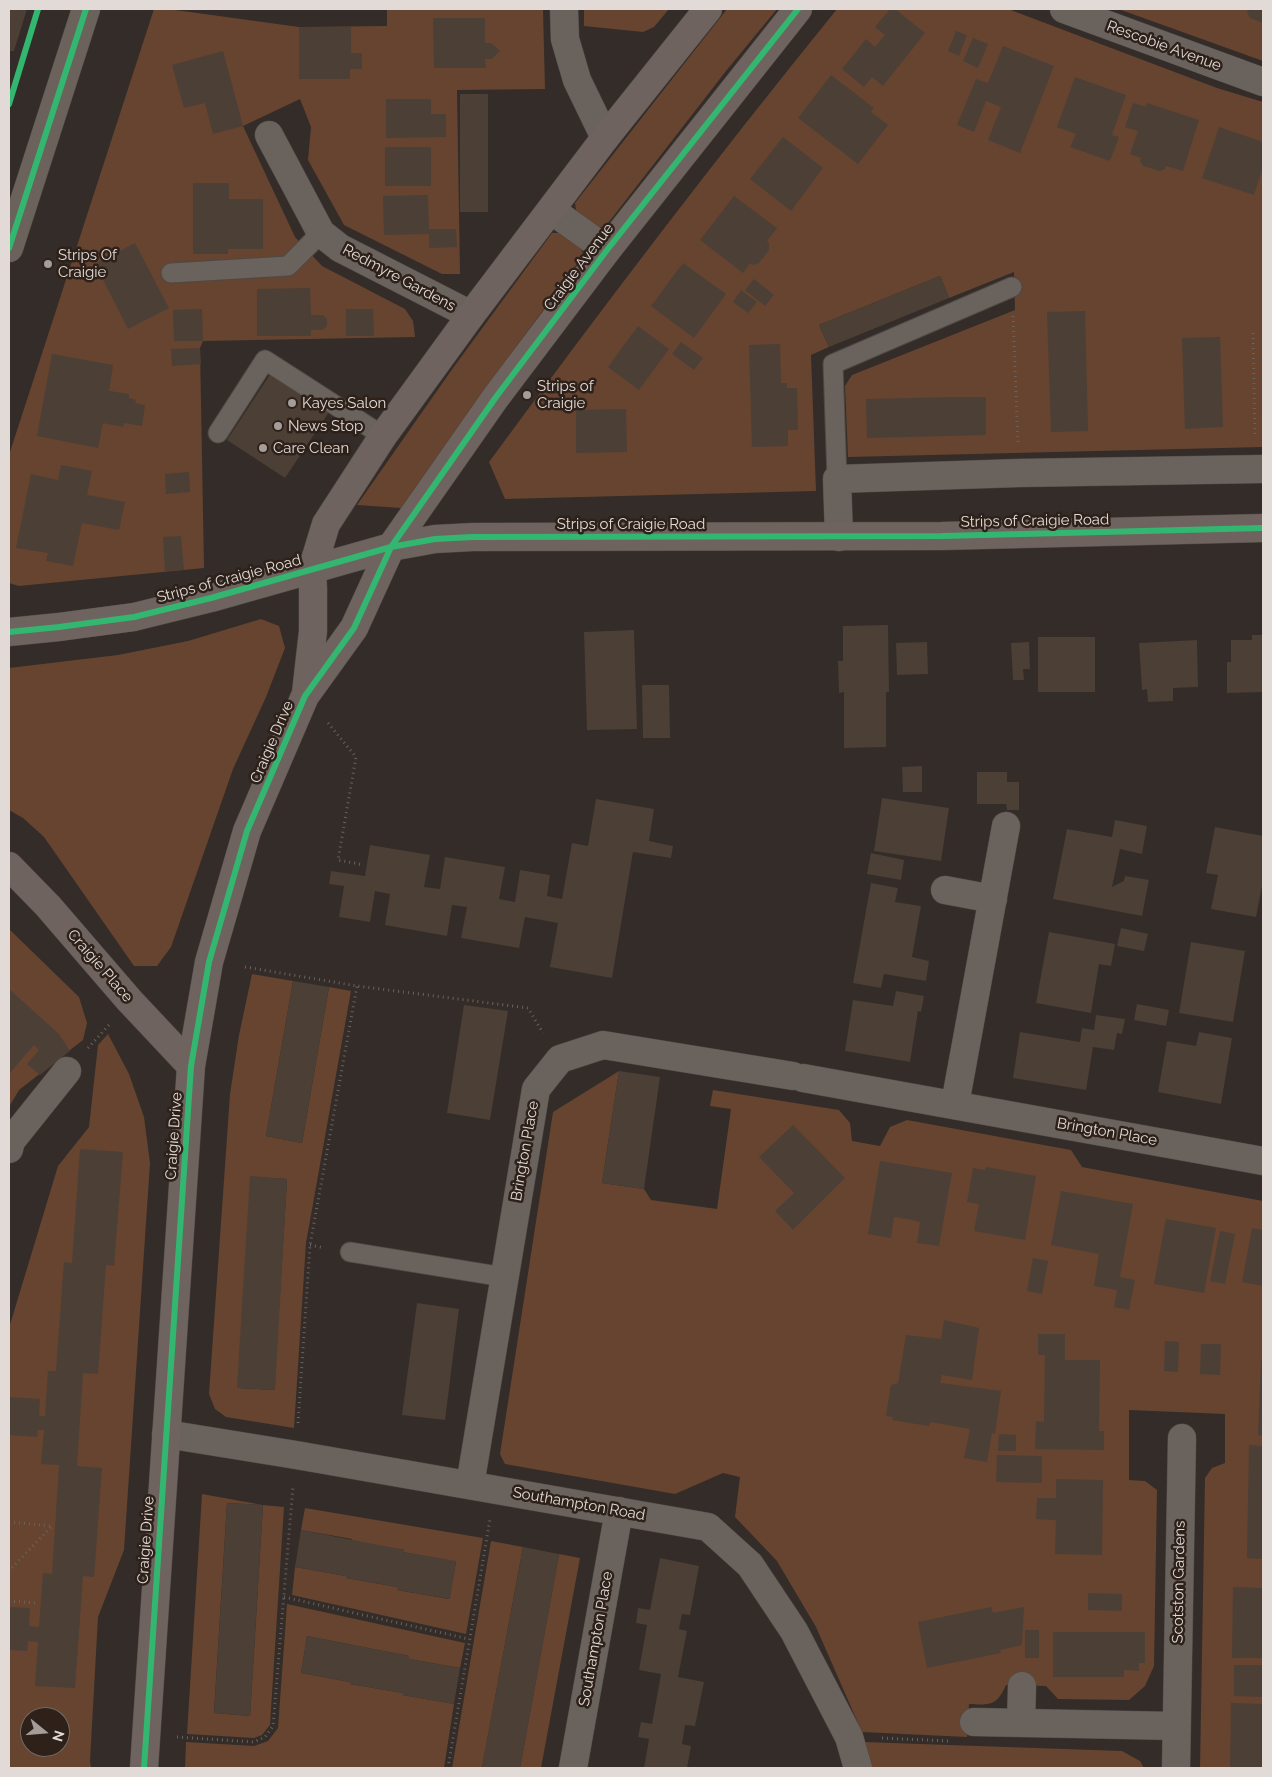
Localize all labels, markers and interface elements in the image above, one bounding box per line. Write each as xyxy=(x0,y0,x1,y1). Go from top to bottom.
street label: Rescobie Avenue xyxy=(1104,17,1224,75)
street label: Craigie Avenue xyxy=(540,220,618,314)
street label: Redmyre Gardens xyxy=(340,241,458,315)
place label: Strips Of Craigie xyxy=(58,246,117,281)
marker: Strips Of Craigie xyxy=(42,258,54,270)
place label: Strips of Craigie xyxy=(537,377,594,412)
marker: Strips of Craigie xyxy=(521,389,533,401)
place label: Kayes Salon xyxy=(302,394,386,412)
marker: Kayes Salon xyxy=(286,397,298,409)
place label: News Stop xyxy=(288,417,363,435)
marker: News Stop xyxy=(272,420,284,432)
place label: Care Clean xyxy=(273,439,349,457)
marker: Care Clean xyxy=(257,442,269,454)
street label: Strips of Craigie Road xyxy=(961,511,1109,531)
street label: Strips of Craigie Road xyxy=(557,515,705,533)
street label: Strips of Craigie Road xyxy=(155,551,303,607)
street label: Craigie Drive xyxy=(247,698,297,786)
street label: Craigie Place xyxy=(63,926,137,1006)
street label: Craigie Drive xyxy=(162,1092,186,1180)
street label: Brington Place xyxy=(507,1099,543,1203)
street label: Brington Place xyxy=(1055,1114,1159,1150)
street label: Southampton Road xyxy=(511,1483,647,1525)
street label: Craigie Drive xyxy=(134,1496,158,1584)
street label: Scotston Gardens xyxy=(1169,1520,1189,1644)
street label: Southampton Place xyxy=(575,1570,617,1708)
north arrow xyxy=(20,1707,70,1757)
text: N xyxy=(49,1729,68,1744)

